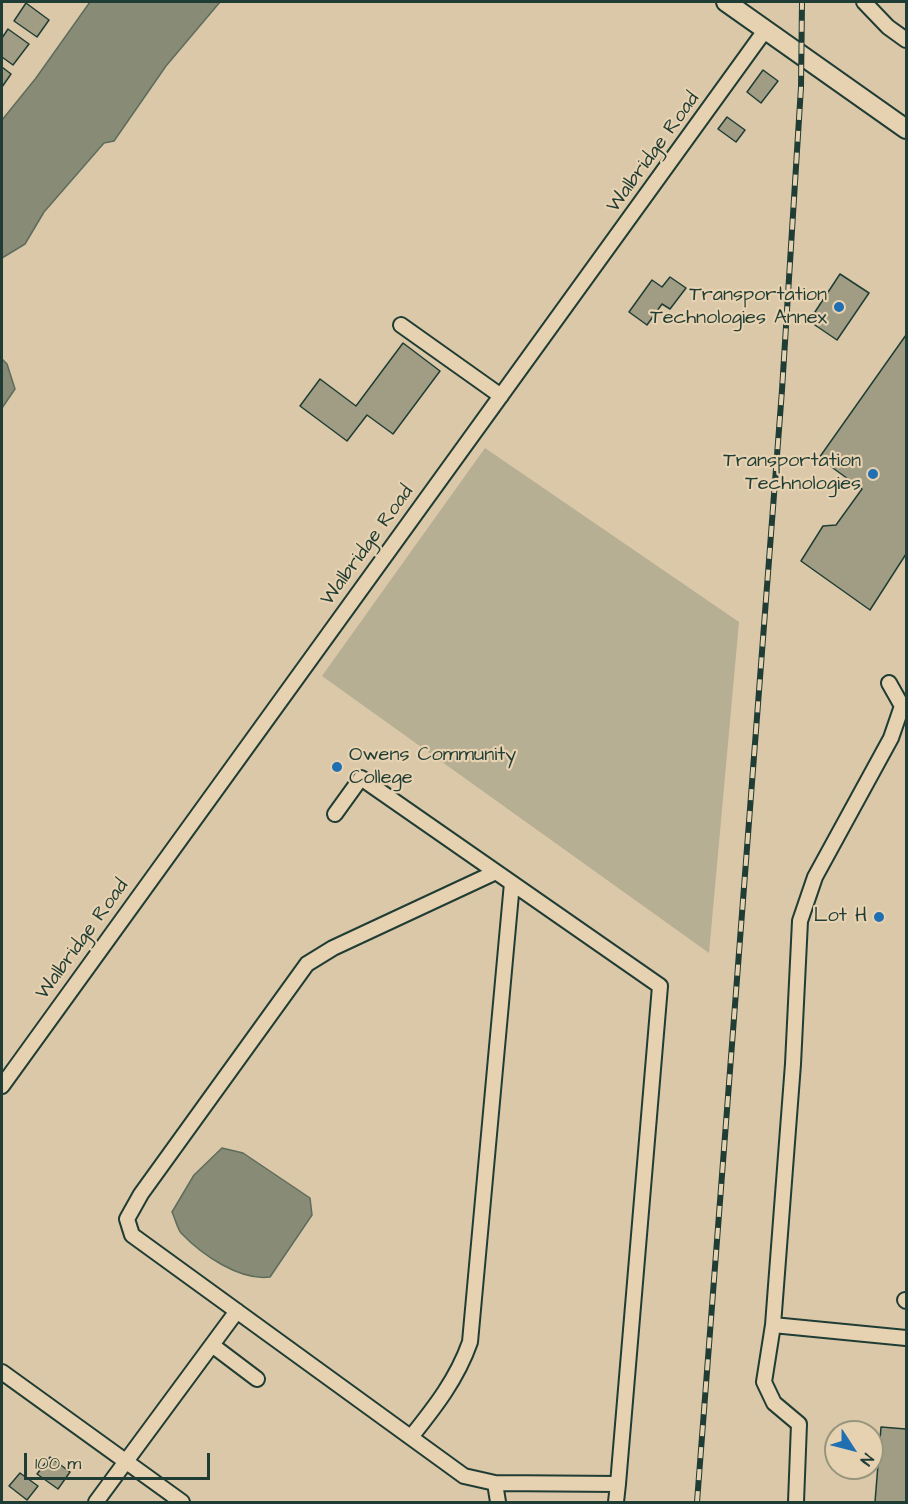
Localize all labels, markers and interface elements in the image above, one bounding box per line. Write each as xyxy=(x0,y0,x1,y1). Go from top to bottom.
street label: Walbridge Road xyxy=(602,88,706,218)
place label: Transportation Technologies Annex xyxy=(650,284,827,331)
marker: Transportation Technologies Annex xyxy=(832,300,846,314)
place label: Transportation Technologies xyxy=(723,450,861,497)
marker: Transportation Technologies xyxy=(866,467,880,481)
street label: Walbridge Road xyxy=(316,481,420,611)
place label: Owens Community College xyxy=(349,744,516,791)
marker: Owens Community College xyxy=(330,760,344,774)
street label: Walbridge Road xyxy=(31,875,135,1005)
place label: Lot H xyxy=(814,905,867,929)
marker: Lot H xyxy=(872,910,886,924)
north arrow xyxy=(824,1420,884,1480)
scale bar xyxy=(27,1441,213,1479)
text: N xyxy=(855,1449,879,1470)
text: 100 m xyxy=(35,1451,81,1476)

